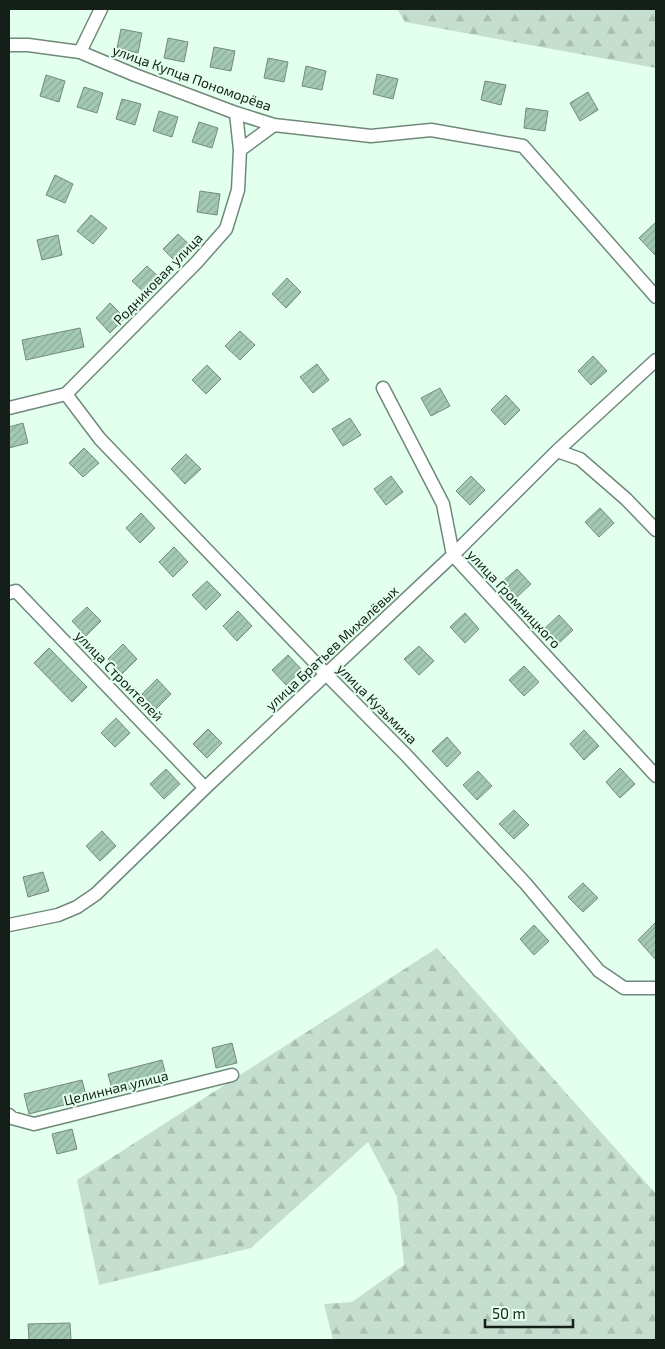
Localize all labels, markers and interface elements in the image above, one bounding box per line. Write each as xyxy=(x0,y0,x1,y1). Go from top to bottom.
street label: улица Купца Пономорёва xyxy=(110,41,274,114)
street label: Родниковая улица xyxy=(109,229,206,328)
street label: улица Громницкого xyxy=(464,546,565,652)
street label: улица Братьев Михалёвых xyxy=(262,581,402,714)
street label: улица Строителей xyxy=(72,627,167,725)
street label: улица Кузьмина xyxy=(334,660,421,747)
street label: Целинная улица xyxy=(62,1066,170,1109)
scale bar xyxy=(485,1296,572,1328)
text: 50 m xyxy=(492,1304,526,1322)

